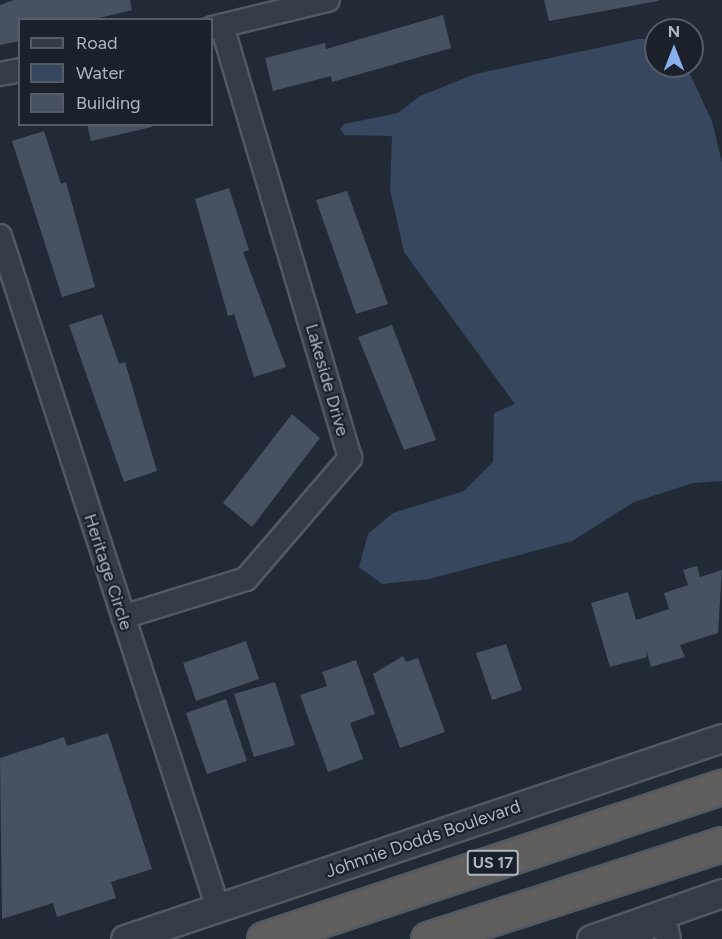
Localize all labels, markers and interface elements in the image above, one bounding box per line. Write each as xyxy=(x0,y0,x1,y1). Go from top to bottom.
legend xyxy=(18,18,213,126)
north arrow xyxy=(644,18,704,78)
text: N xyxy=(668,22,680,41)
text: Road xyxy=(76,32,117,54)
text: Water xyxy=(76,62,124,84)
text: Building xyxy=(76,92,141,114)
street label: Lakeside Drive xyxy=(301,321,353,439)
street label: Heritage Circle xyxy=(79,511,137,633)
street label: Johnnie Dodds Boulevard xyxy=(323,795,523,883)
road number: US 17 xyxy=(466,850,520,876)

